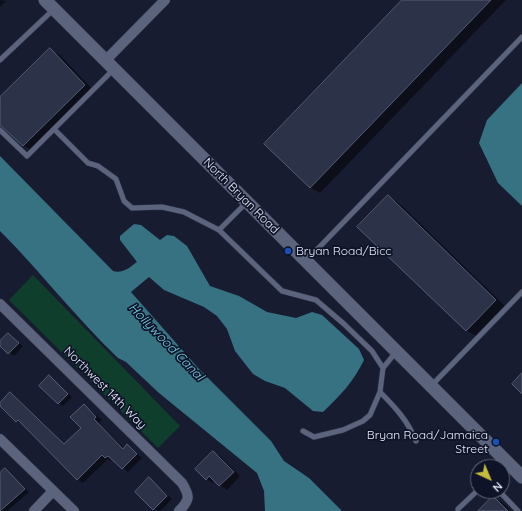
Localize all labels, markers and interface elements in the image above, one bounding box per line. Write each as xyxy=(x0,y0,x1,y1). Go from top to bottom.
street label: North Bryan Road xyxy=(200,155,282,237)
place label: Bryan Road/Bicc xyxy=(296,244,392,258)
marker: Bryan Road/Bicc xyxy=(283,246,293,256)
water label: Hollywood Canal xyxy=(125,300,207,384)
street label: Northwest 14th Way xyxy=(61,344,149,432)
place label: Bryan Road/Jamaica Street xyxy=(367,428,488,456)
marker: Bryan Road/Jamaica Street xyxy=(491,437,501,447)
north arrow xyxy=(470,459,510,499)
text: N xyxy=(490,479,505,495)

